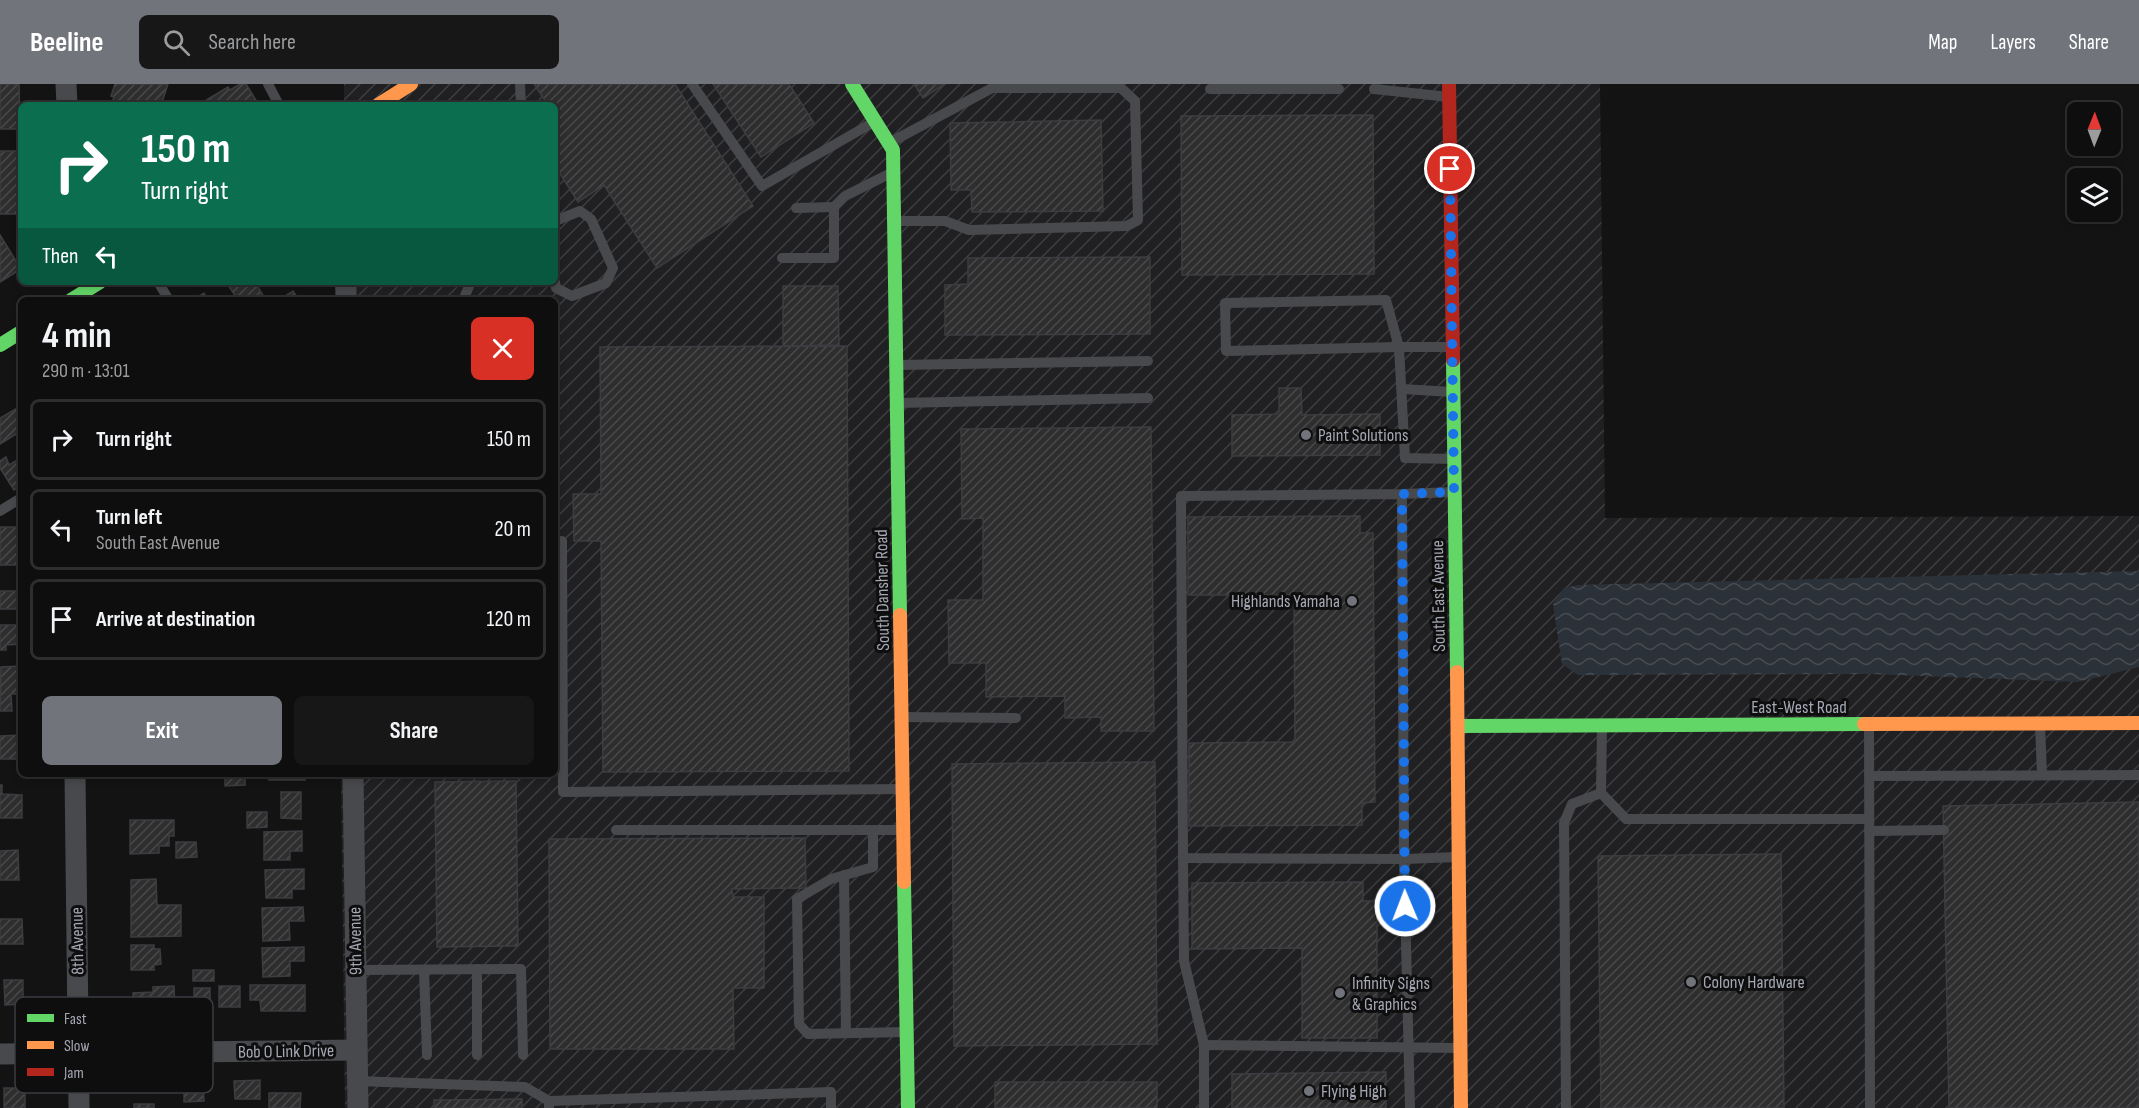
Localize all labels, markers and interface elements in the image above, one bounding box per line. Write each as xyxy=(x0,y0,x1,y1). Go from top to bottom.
search box xyxy=(139,15,559,69)
text: Beeline xyxy=(30,26,103,59)
icon: search xyxy=(160,26,193,59)
text: Search here xyxy=(208,29,296,56)
text: Map xyxy=(1928,30,1957,55)
text: Layers xyxy=(1990,30,2036,55)
text: Share xyxy=(2069,30,2109,55)
north arrow xyxy=(2067,102,2121,156)
map controls xyxy=(2067,102,2121,222)
text: 150 m xyxy=(141,124,230,175)
icon: right xyxy=(42,126,120,204)
pin xyxy=(1424,143,1475,194)
icon: arrive xyxy=(1433,152,1466,185)
button: layers xyxy=(2067,168,2121,222)
text: Turn right xyxy=(141,175,228,207)
icon: left xyxy=(90,240,123,273)
text: Then xyxy=(42,243,78,270)
text: 4 min xyxy=(42,315,112,358)
button: close xyxy=(471,317,534,380)
text: 290 m · 13:01 xyxy=(42,359,129,383)
icon: right xyxy=(45,423,78,456)
place label: Paint Solutions xyxy=(1318,425,1408,446)
text: Turn right xyxy=(96,426,172,453)
text: 150 m xyxy=(487,426,531,453)
marker: Paint Solutions xyxy=(1299,428,1313,442)
text: Turn left xyxy=(96,504,162,531)
icon: left xyxy=(45,513,78,546)
text: 20 m xyxy=(495,516,531,543)
street label: South Dansher Road xyxy=(871,529,894,651)
text: South East Avenue xyxy=(96,531,220,555)
street label: South East Avenue xyxy=(1427,540,1450,652)
place label: Highlands Yamaha xyxy=(1231,591,1340,612)
marker: Highlands Yamaha xyxy=(1345,594,1359,608)
icon: arrive xyxy=(45,603,78,636)
text: Arrive at destination xyxy=(96,606,255,633)
text: 120 m xyxy=(487,606,531,633)
button: Exit xyxy=(42,696,282,765)
button: Share xyxy=(294,696,534,765)
street label: East-West Road xyxy=(1751,697,1847,718)
position arrow xyxy=(1373,874,1437,938)
street label: 8th Avenue xyxy=(66,907,89,975)
street label: 9th Avenue xyxy=(344,907,367,975)
place label: Colony Hardware xyxy=(1703,972,1805,993)
place label: Infinity Signs & Graphics xyxy=(1352,973,1430,1015)
marker: Colony Hardware xyxy=(1684,975,1698,989)
marker: Infinity Signs & Graphics xyxy=(1333,986,1347,1000)
legend xyxy=(15,997,213,1093)
text: Fast xyxy=(64,1010,87,1029)
text: Slow xyxy=(64,1037,89,1056)
street label: Bob O Link Drive xyxy=(238,1040,334,1063)
text: Jam xyxy=(63,1064,84,1083)
place label: Flying High xyxy=(1321,1081,1387,1102)
marker: Flying High xyxy=(1302,1084,1316,1098)

